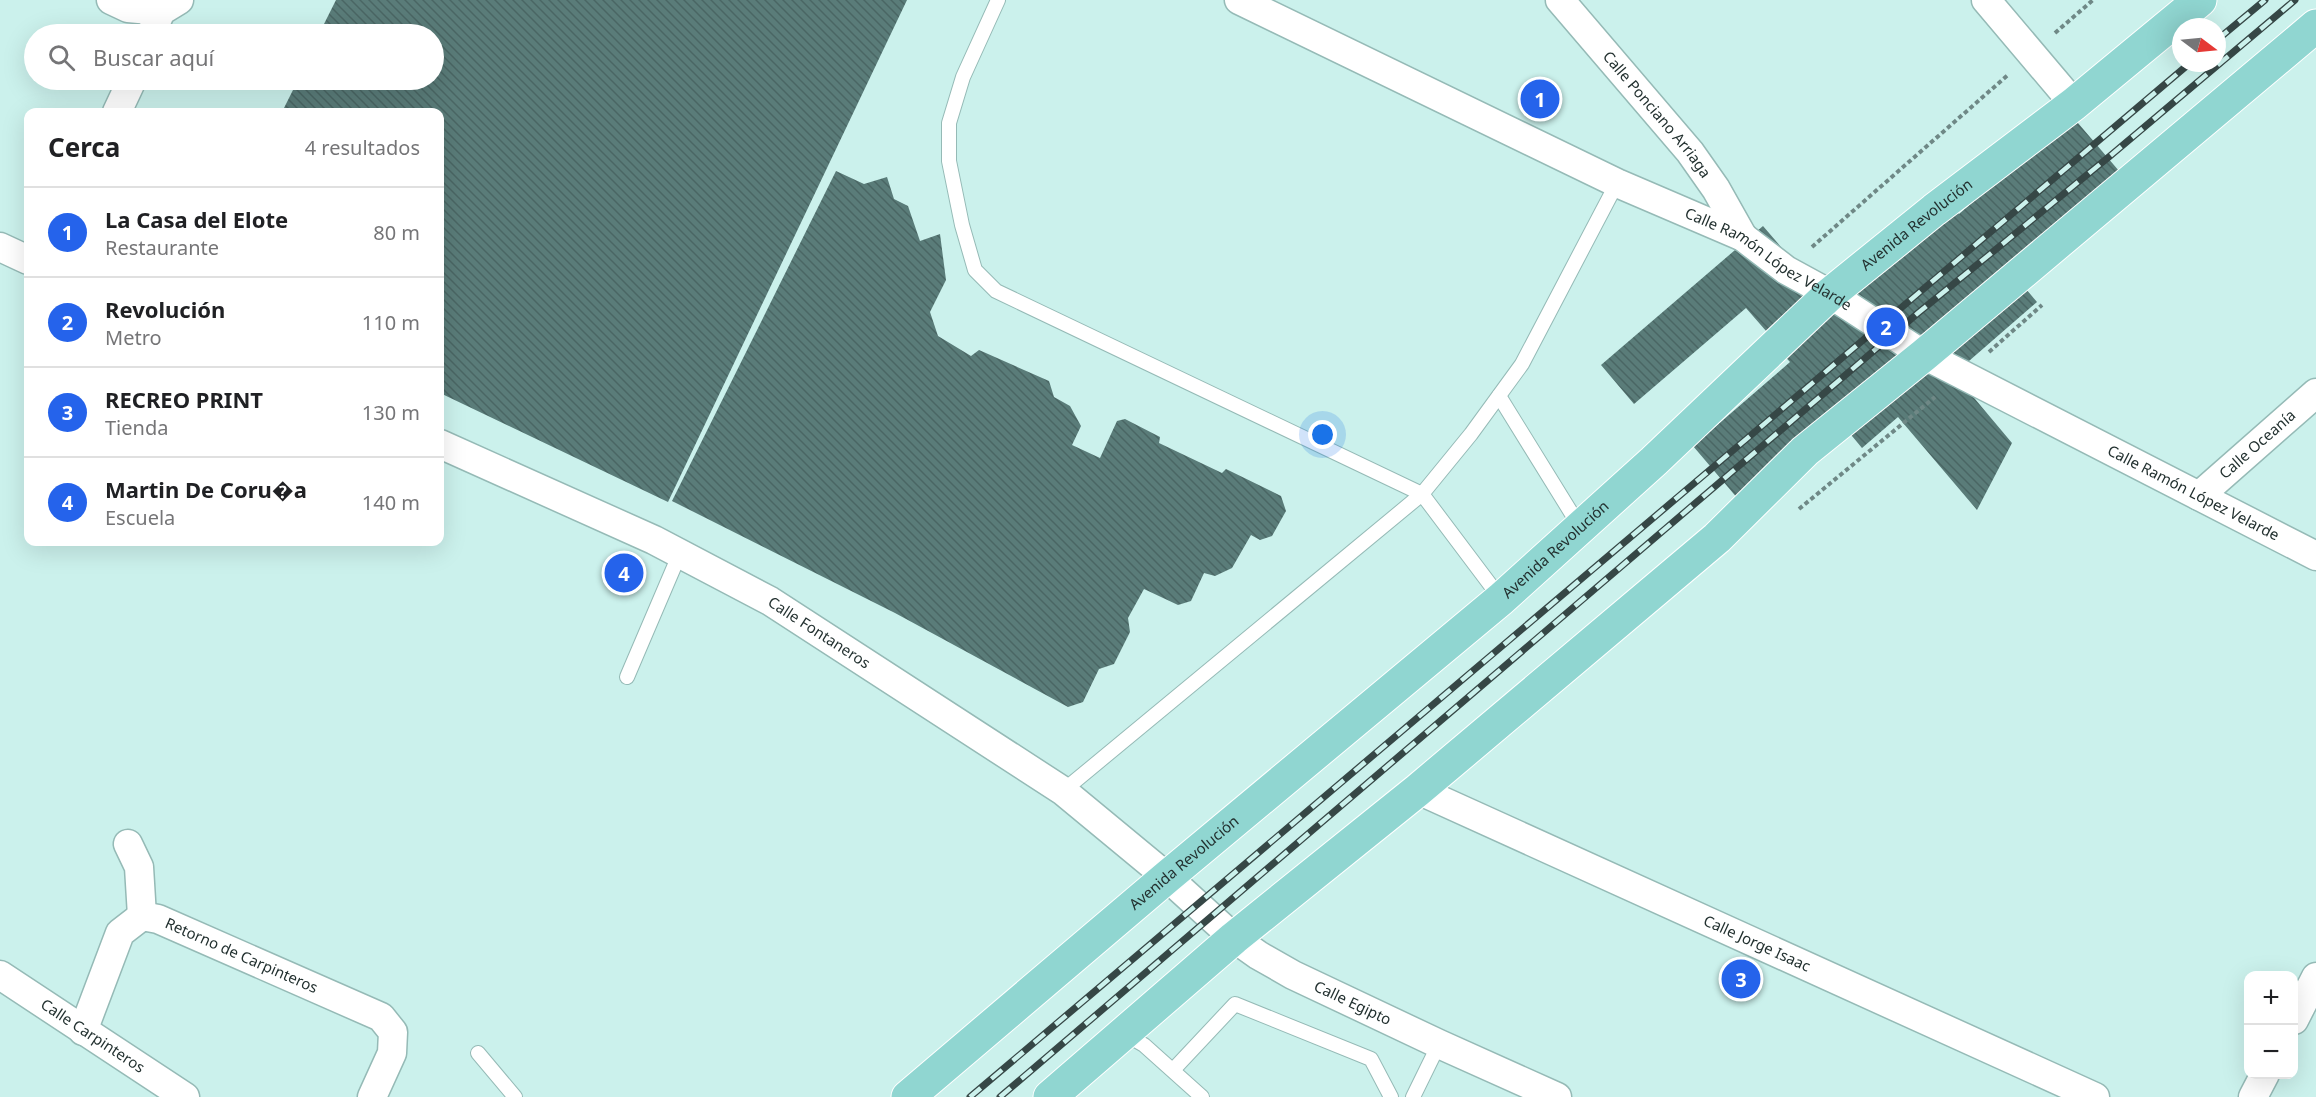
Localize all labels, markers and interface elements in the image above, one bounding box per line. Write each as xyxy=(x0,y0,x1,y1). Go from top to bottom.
north arrow xyxy=(2172,18,2226,72)
search box xyxy=(24,24,444,90)
icon: search xyxy=(45,41,78,74)
text: Buscar aquí xyxy=(93,42,214,72)
street label: Calle Ponciano Arriaga xyxy=(1599,46,1716,181)
pin: 1 xyxy=(1520,76,1560,122)
text: Cerca xyxy=(48,129,120,165)
text: 4 resultados xyxy=(305,134,420,161)
street label: Avenida Revolución xyxy=(1856,174,1976,274)
street label: Calle Ramón López Velarde xyxy=(1682,202,1856,315)
text: La Casa del Elote xyxy=(105,204,288,234)
text: 1 xyxy=(62,219,73,246)
text: 80 m xyxy=(373,219,420,246)
text: Restaurante xyxy=(105,234,219,261)
text: Revolución xyxy=(105,294,225,324)
pin: 2 xyxy=(1866,304,1906,350)
text: 2 xyxy=(62,309,73,336)
text: 110 m xyxy=(362,309,420,336)
text: Metro xyxy=(105,324,162,351)
text: RECREO PRINT xyxy=(105,384,263,414)
text: 3 xyxy=(62,399,73,426)
text: 130 m xyxy=(362,399,420,426)
street label: Calle Oceanía xyxy=(2214,405,2299,483)
text: Tienda xyxy=(105,414,168,441)
your location xyxy=(1308,420,1337,449)
street label: Calle Ramón López Velarde xyxy=(2104,440,2283,545)
text: Martin De Coru�a xyxy=(105,474,307,504)
text: 4 xyxy=(62,489,73,516)
text: 140 m xyxy=(362,489,420,516)
street label: Avenida Revolución xyxy=(1497,496,1613,602)
text: Escuela xyxy=(105,504,175,531)
pin: 4 xyxy=(604,550,644,596)
street label: Calle Fontaneros xyxy=(765,591,874,672)
street label: Avenida Revolución xyxy=(1124,810,1243,914)
street label: Calle Jorge Isaac xyxy=(1701,910,1814,976)
street label: Retorno de Carpinteros xyxy=(162,912,321,997)
pin: 3 xyxy=(1722,956,1760,1002)
map controls xyxy=(2244,971,2298,1079)
button: + xyxy=(2244,971,2298,1025)
street label: Calle Egipto xyxy=(1311,975,1395,1029)
street label: Calle Carpinteros xyxy=(37,994,149,1077)
button: − xyxy=(2244,1025,2298,1079)

